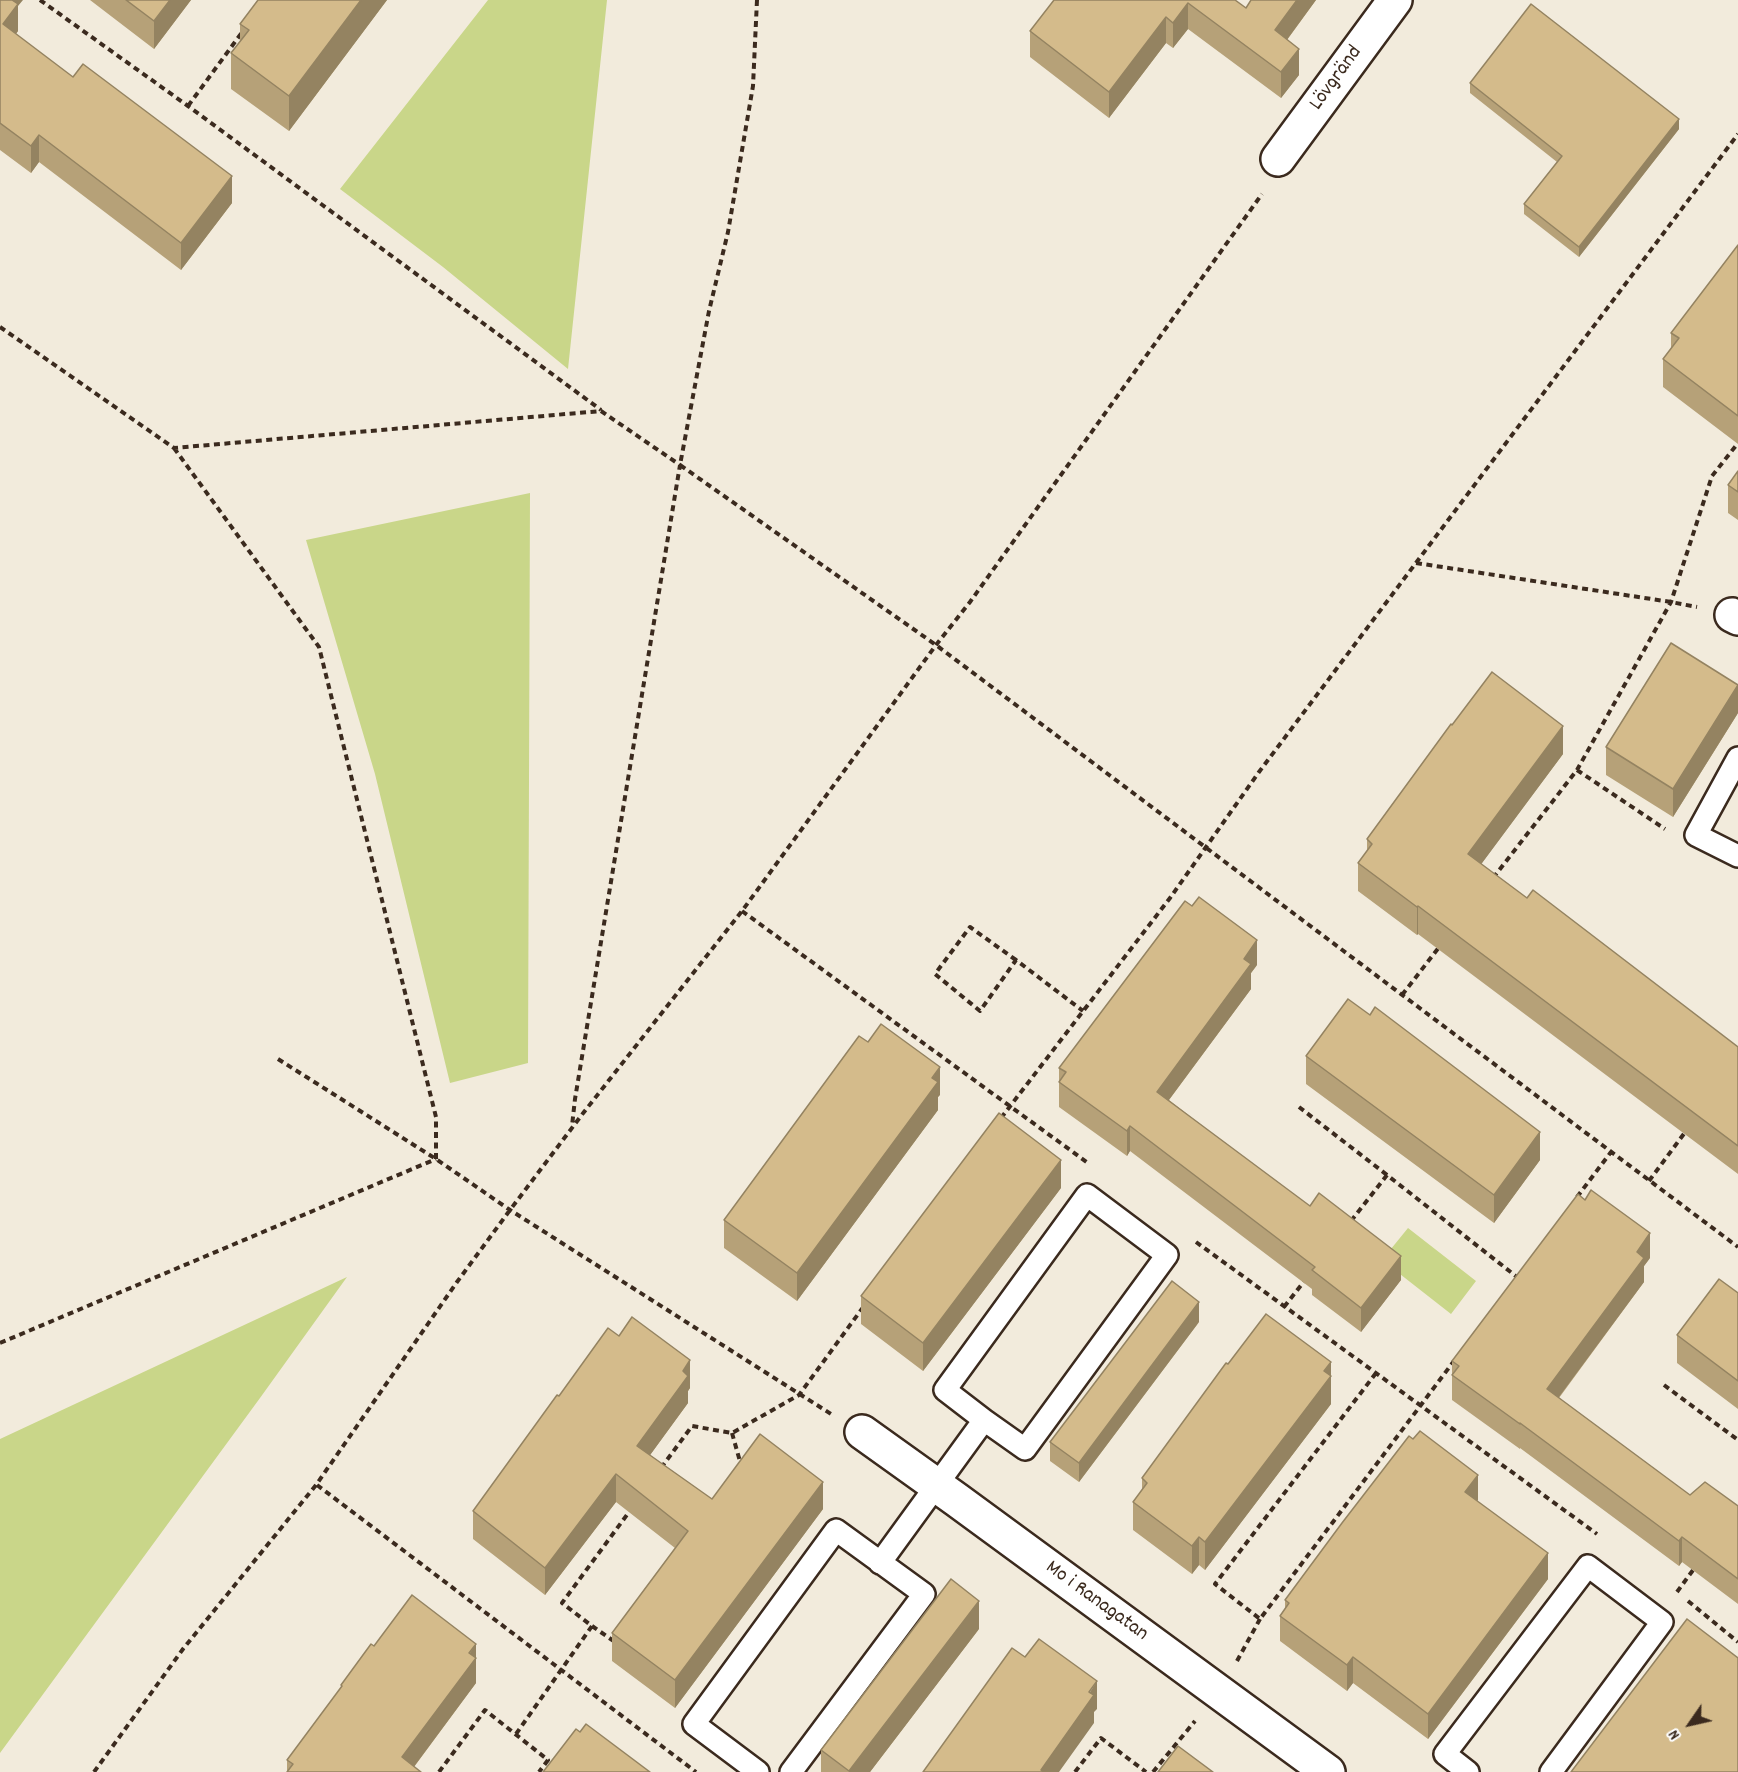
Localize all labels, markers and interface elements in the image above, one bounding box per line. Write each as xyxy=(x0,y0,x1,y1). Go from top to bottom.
street label: Lövgränd xyxy=(1305,42,1369,116)
street label: Mo i Ranagatan xyxy=(1040,1556,1152,1648)
north arrow xyxy=(1660,1694,1720,1754)
text: N xyxy=(1663,1725,1686,1744)

